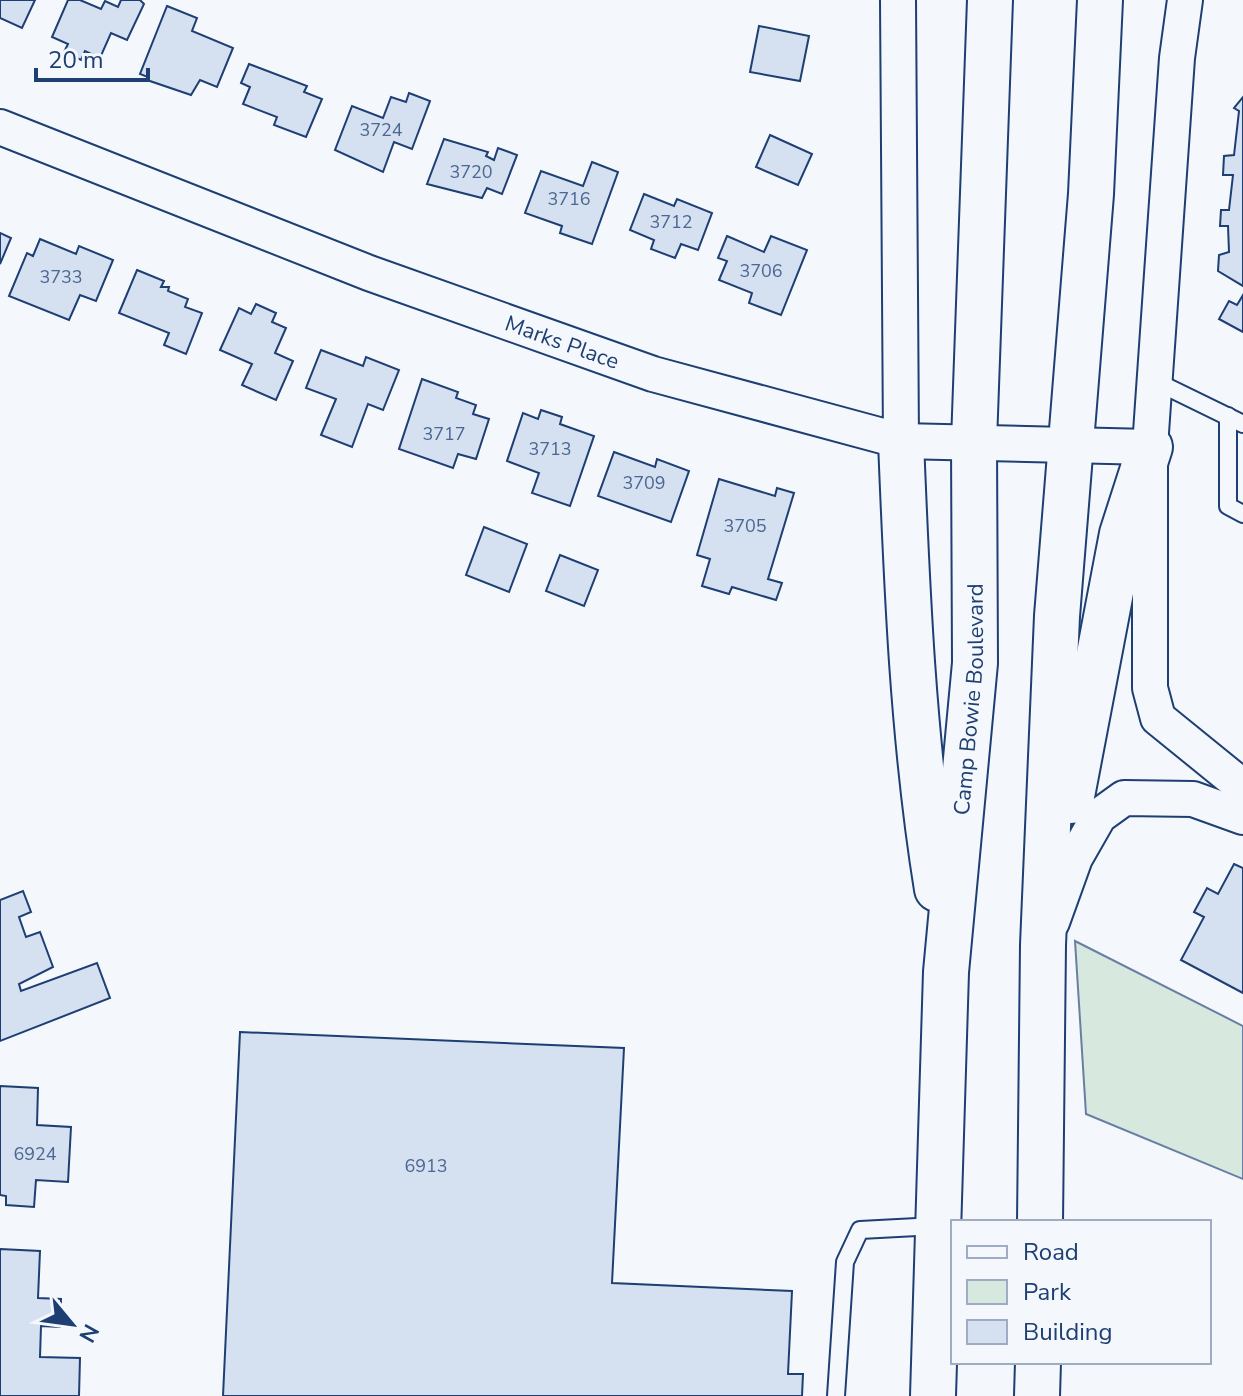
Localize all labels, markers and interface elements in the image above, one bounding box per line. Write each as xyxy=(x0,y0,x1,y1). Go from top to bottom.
scale bar xyxy=(36,32,148,82)
text: 20 m xyxy=(48,44,104,76)
house number: 3724 xyxy=(359,118,403,142)
house number: 3720 xyxy=(449,160,493,184)
house number: 3716 xyxy=(547,187,591,211)
house number: 3712 xyxy=(649,210,693,234)
house number: 3706 xyxy=(739,259,783,283)
house number: 3733 xyxy=(39,265,83,289)
street label: Marks Place xyxy=(501,309,623,377)
house number: 3717 xyxy=(422,422,466,446)
house number: 3713 xyxy=(528,437,572,461)
house number: 3709 xyxy=(622,471,666,495)
house number: 3705 xyxy=(723,514,767,538)
street label: Camp Bowie Boulevard xyxy=(947,583,991,816)
house number: 6924 xyxy=(13,1142,57,1166)
house number: 6913 xyxy=(404,1154,448,1178)
legend xyxy=(951,1220,1211,1364)
text: Road xyxy=(1023,1236,1079,1268)
text: Park xyxy=(1023,1276,1072,1308)
north arrow xyxy=(32,1284,112,1364)
text: Building xyxy=(1023,1316,1113,1348)
text: N xyxy=(72,1319,106,1348)

